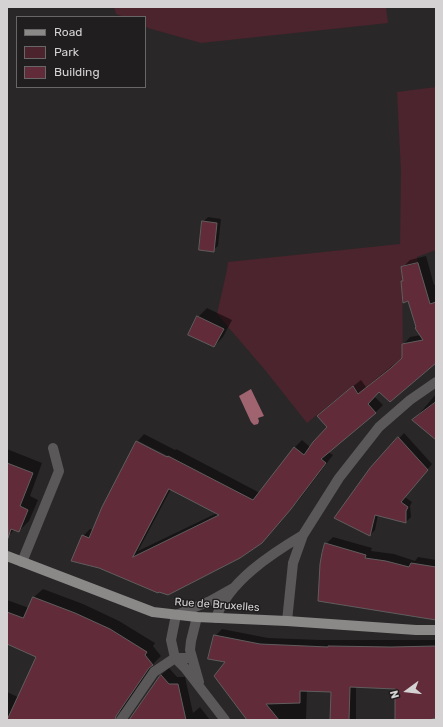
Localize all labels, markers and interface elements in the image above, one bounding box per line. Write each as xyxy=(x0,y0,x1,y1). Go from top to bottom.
legend xyxy=(16,16,146,88)
text: Road xyxy=(54,25,82,39)
text: Park xyxy=(54,45,79,59)
text: Building xyxy=(54,65,100,79)
street label: Rue de Bruxelles xyxy=(174,595,260,615)
north arrow xyxy=(387,671,427,711)
text: N xyxy=(388,689,402,700)

